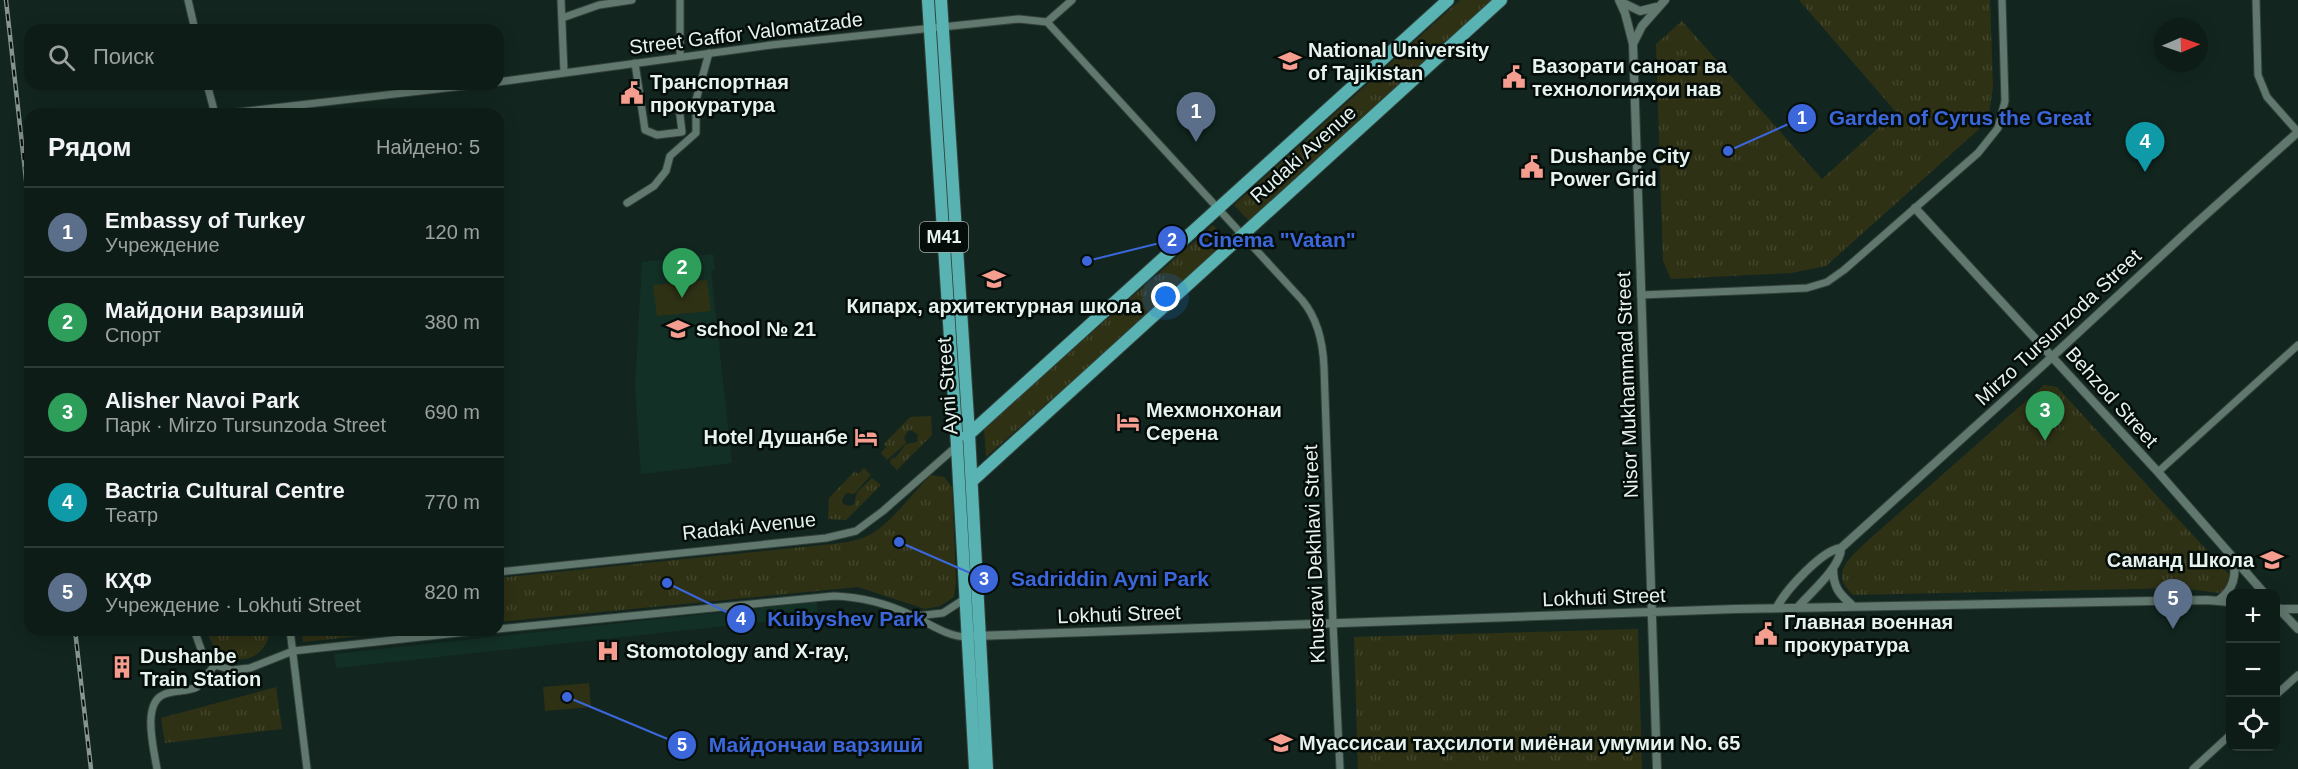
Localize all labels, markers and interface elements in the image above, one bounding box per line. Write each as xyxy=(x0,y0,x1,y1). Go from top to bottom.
street label: Street Gaffor Valomatzade xyxy=(628,8,864,58)
north arrow xyxy=(2154,18,2208,72)
search box xyxy=(24,24,504,90)
place label: National University of Tajikistan xyxy=(1308,39,1490,84)
icon: search xyxy=(45,41,78,74)
text: Поиск xyxy=(93,44,154,69)
school or university icon: National University of Tajikistan xyxy=(1277,48,1303,74)
place label: Вазорати саноат ва технологияҳои нав xyxy=(1532,55,1728,100)
public building icon: Вазорати саноат ва технологияҳои нав xyxy=(1501,64,1527,90)
place label: Транспортная прокуратура xyxy=(650,71,789,116)
public building icon: Транспортная прокуратура xyxy=(619,80,645,106)
pin: 1 xyxy=(1176,92,1216,142)
callout: Garden of Cyrus the Great xyxy=(1787,98,2104,137)
street label: Rudaki Avenue xyxy=(1246,101,1360,207)
text: Garden of Cyrus the Great xyxy=(1829,106,2091,129)
text: 1 xyxy=(1797,108,1807,128)
pin: 4 xyxy=(2126,122,2164,172)
text: Рядом xyxy=(48,132,131,162)
text: Найдено: 5 xyxy=(376,136,480,158)
place label: Dushanbe City Power Grid xyxy=(1550,145,1691,190)
public building icon: Dushanbe City Power Grid xyxy=(1519,154,1545,180)
text: Embassy of Turkey xyxy=(105,208,305,233)
callout: Cinema "Vatan" xyxy=(1157,220,1368,259)
text: 1 xyxy=(62,221,73,243)
text: 120 m xyxy=(424,221,480,243)
road number: M41 xyxy=(920,222,968,252)
text: Cinema "Vatan" xyxy=(1198,228,1356,251)
text: 2 xyxy=(1167,230,1177,250)
text: Учреждение xyxy=(105,234,220,256)
street label: Mirzo Tursunzoda Street xyxy=(1971,244,2145,409)
pin: 2 xyxy=(662,248,702,298)
school or university icon: Кипарх, архитектурная школа xyxy=(981,266,1007,292)
street label: Nisor Mukhammad Street xyxy=(1612,271,1642,499)
your location xyxy=(1151,282,1180,311)
place label: Кипарх, архитектурная школа xyxy=(846,295,1142,317)
text: Майдони варзишӣ xyxy=(105,298,305,323)
text: 2 xyxy=(62,311,73,333)
text: 380 m xyxy=(424,311,480,333)
school or university icon: school № 21 xyxy=(665,316,691,342)
place label: school № 21 xyxy=(696,318,816,340)
text: Спорт xyxy=(105,324,161,346)
street label: Ayni Street xyxy=(933,336,961,435)
street label: Behzod Street xyxy=(2061,343,2163,452)
text: Alisher Navoi Park xyxy=(105,388,299,413)
pin: 3 xyxy=(2026,392,2064,441)
place label: Мехмонхонаи Серена xyxy=(1146,399,1282,444)
text: 3 xyxy=(62,401,73,423)
text: 690 m xyxy=(424,401,480,423)
hotel icon: Мехмонхонаи Серена xyxy=(1115,409,1141,435)
text: Парк · Mirzo Tursunzoda Street xyxy=(105,414,386,436)
hotel icon: Hotel Душанбе xyxy=(853,424,879,450)
place label: Hotel Душанбе xyxy=(703,426,848,448)
street label: Khusravi Dekhlavi Street xyxy=(1299,444,1329,664)
text: Bactria Cultural Centre xyxy=(105,478,345,503)
text: 4 xyxy=(62,491,73,513)
text: 770 m xyxy=(424,491,480,513)
text: Театр xyxy=(105,504,158,526)
street label: Radaki Avenue xyxy=(681,508,817,544)
school or university icon: Саманд Школа xyxy=(2259,547,2285,573)
place label: Саманд Школа xyxy=(2107,549,2255,571)
callout: Sadriddin Ayni Park xyxy=(969,559,1222,598)
text: Sadriddin Ayni Park xyxy=(1011,567,1209,590)
text: КҲФ xyxy=(105,568,152,593)
text: 3 xyxy=(979,569,989,589)
pin: 5 xyxy=(2154,580,2192,629)
text: 5 xyxy=(62,581,73,603)
text: 820 m xyxy=(424,581,480,603)
street label: Lokhuti Street xyxy=(1542,584,1666,610)
map controls xyxy=(2226,589,2280,751)
button: + xyxy=(2226,589,2280,643)
text: Учреждение · Lokhuti Street xyxy=(105,594,361,616)
callout: Kuibyshev Park xyxy=(726,599,937,638)
street label: Lokhuti Street xyxy=(1057,601,1181,627)
text: Kuibyshev Park xyxy=(767,607,925,630)
text: 4 xyxy=(736,609,746,629)
place label: Главная военная прокуратура xyxy=(1784,611,1953,656)
public building icon: Главная военная прокуратура xyxy=(1753,621,1779,647)
hospital icon: Stomotology and X-ray, xyxy=(595,638,621,664)
place label: Stomotology and X-ray, xyxy=(626,640,849,662)
button: − xyxy=(2226,643,2280,697)
place label: Dushanbe Train Station xyxy=(140,645,261,690)
building icon: Dushanbe Train Station xyxy=(109,654,135,680)
button: locate xyxy=(2226,697,2280,751)
callout: Майдончаи варзишӣ xyxy=(667,725,935,764)
school or university icon: Муассисаи таҳсилоти миёнаи умумии No. 65 xyxy=(1268,730,1294,756)
place label: Муассисаи таҳсилоти миёнаи умумии No. 65 xyxy=(1299,732,1740,754)
text: Майдончаи варзишӣ xyxy=(709,733,923,756)
text: 5 xyxy=(677,735,687,755)

